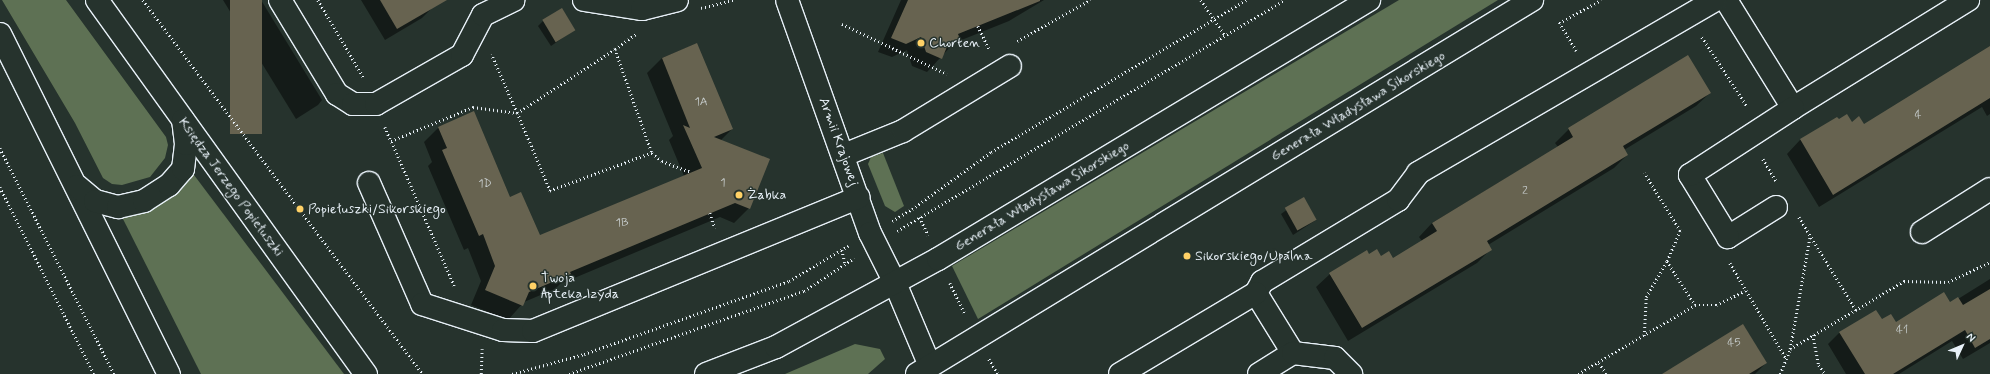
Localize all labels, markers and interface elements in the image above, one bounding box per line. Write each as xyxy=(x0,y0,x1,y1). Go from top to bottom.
place label: Chorten xyxy=(929,35,980,51)
marker: Chorten xyxy=(916,38,926,48)
street label: Generała Władysława Sikorskiego xyxy=(1266,46,1450,166)
street label: Armii Krajowej xyxy=(815,95,863,189)
house number: 1A xyxy=(694,96,708,110)
house number: 4 xyxy=(1915,109,1921,123)
street label: Księdza Jerzego Popiełuszki xyxy=(176,115,286,259)
street label: Generała Władysława Sikorskiego xyxy=(950,136,1134,256)
house number: 1 xyxy=(720,177,726,191)
house number: 1D xyxy=(478,178,492,192)
house number: 2 xyxy=(1522,185,1528,199)
place label: Żabka xyxy=(747,187,786,203)
marker: Żabka xyxy=(734,190,744,200)
place label: Popiełuszki/Sikorskiego xyxy=(308,201,446,217)
marker: Popiełuszki/Sikorskiego xyxy=(295,204,305,214)
house number: 1B xyxy=(616,217,628,231)
place label: Sikorskiego/Upalna xyxy=(1195,248,1312,264)
marker: Sikorskiego/Upalna xyxy=(1182,251,1192,261)
place label: Twoja Apteka Izyda xyxy=(541,270,622,302)
marker: Twoja Apteka Izyda xyxy=(528,281,538,291)
house number: 41 xyxy=(1896,324,1908,338)
north arrow xyxy=(1942,326,1982,366)
text: N xyxy=(1963,330,1978,345)
house number: 45 xyxy=(1727,337,1741,351)

